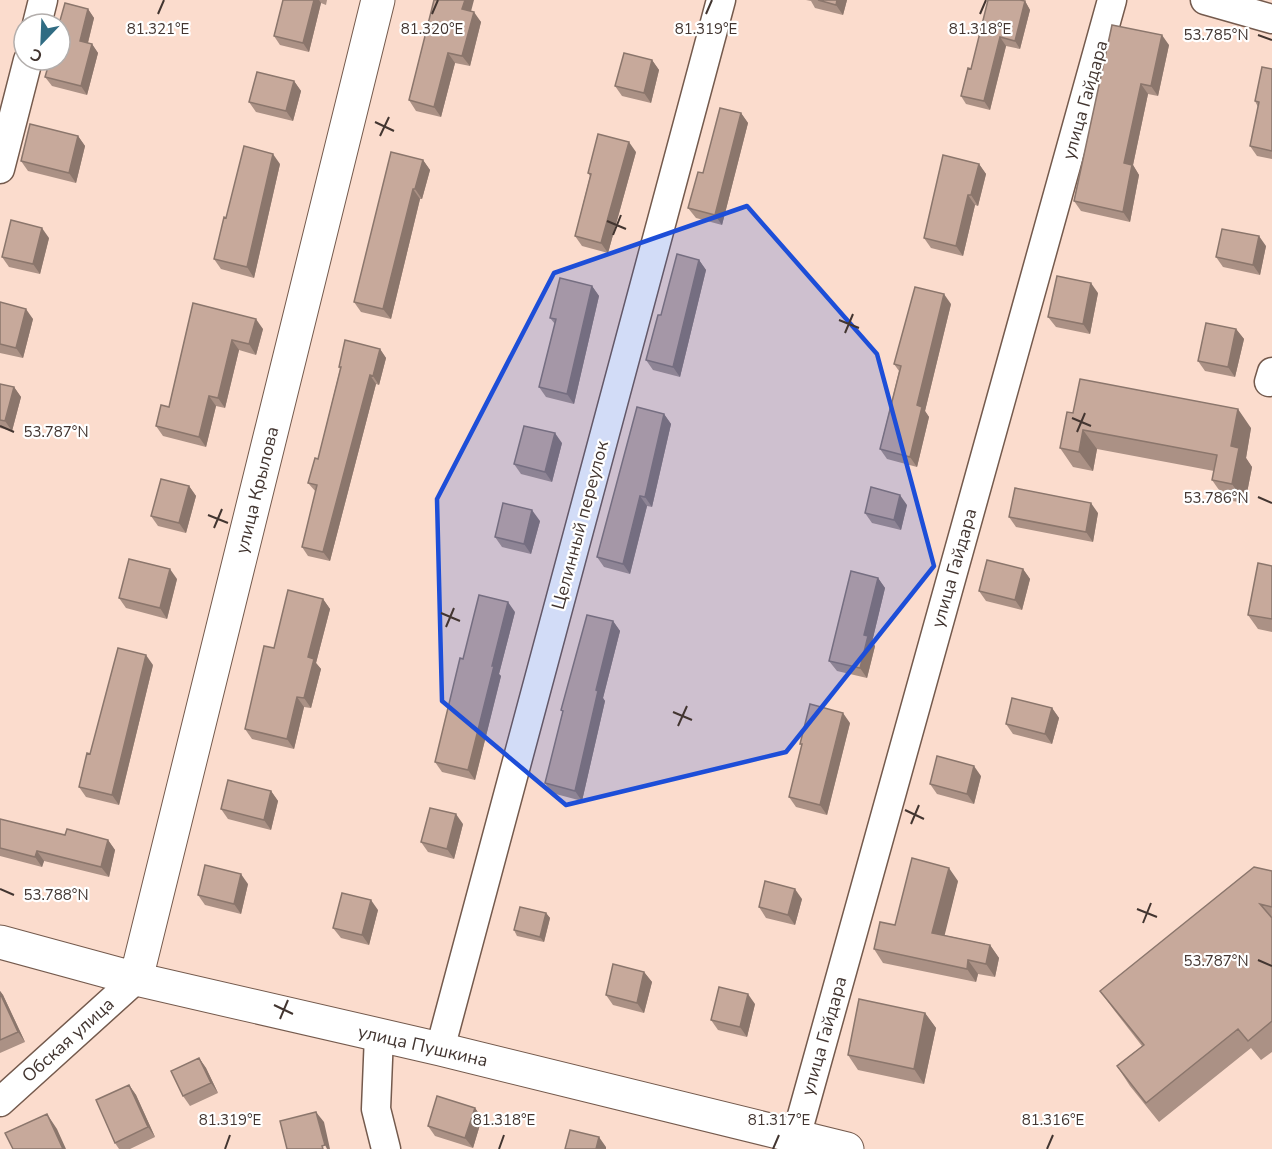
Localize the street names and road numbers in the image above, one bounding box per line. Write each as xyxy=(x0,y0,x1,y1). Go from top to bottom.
street label: улица Гайдара xyxy=(1057,38,1113,162)
street label: улица Крылова xyxy=(230,424,284,556)
street label: Целинный переулок xyxy=(546,437,614,612)
street label: улица Гайдара xyxy=(926,506,982,630)
street label: улица Гайдара xyxy=(796,974,852,1098)
street label: Обская улица xyxy=(17,992,119,1088)
street label: улица Пушкина xyxy=(356,1019,490,1073)

